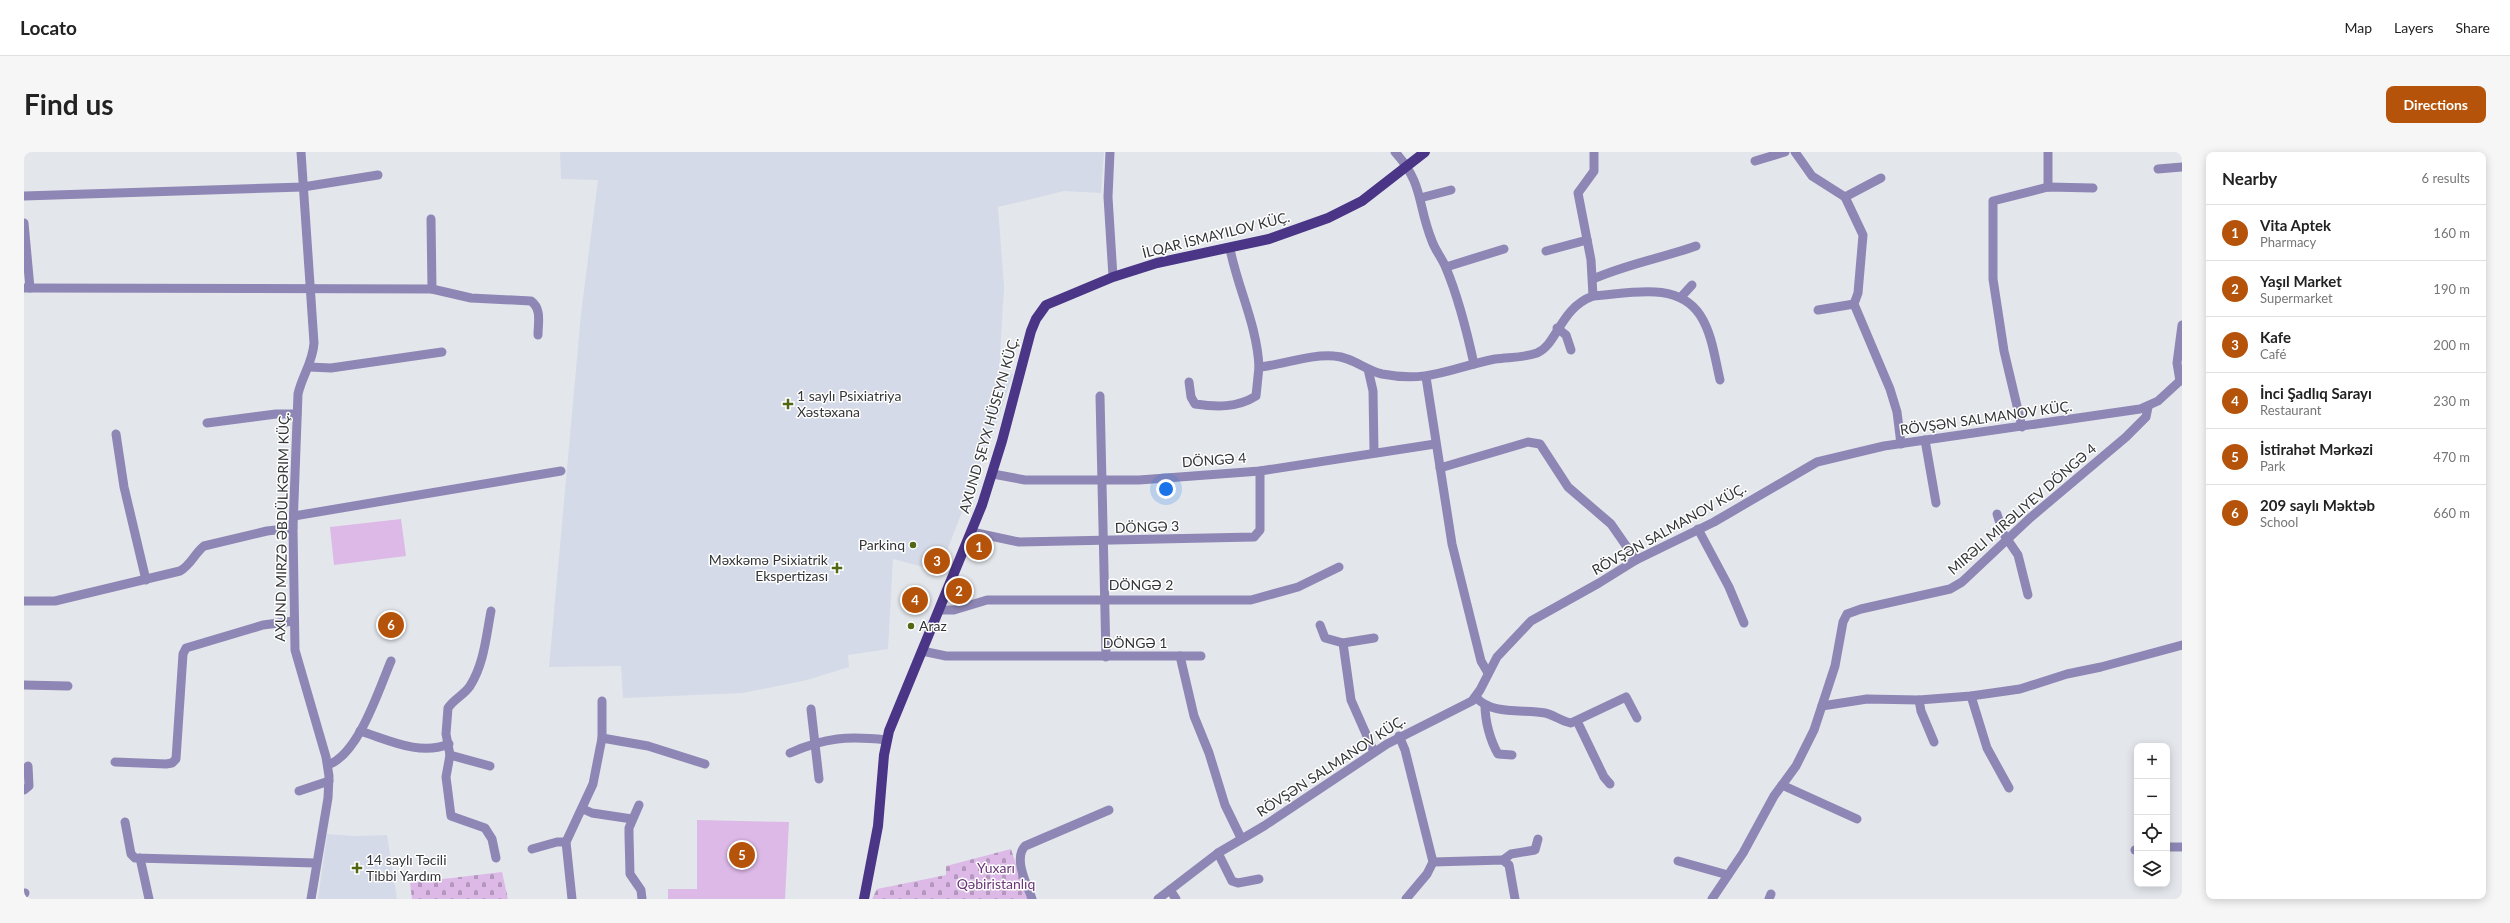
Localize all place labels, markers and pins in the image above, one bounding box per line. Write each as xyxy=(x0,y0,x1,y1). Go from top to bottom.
place label: 1 saylı Psixiatriya Xəstəxana xyxy=(797,387,901,420)
marker: 1 saylı Psixiatriya Xəstəxana xyxy=(782,398,794,410)
pin: 1 xyxy=(966,532,992,562)
place label: Parkinq xyxy=(859,536,905,553)
marker: Parkinq xyxy=(908,540,918,550)
pin: 3 xyxy=(924,546,950,576)
place label: Məxkəmə Psixiatrik Ekspertizası xyxy=(709,551,829,584)
marker: Məxkəmə Psixiatrik Ekspertizası xyxy=(831,562,843,574)
pin: 2 xyxy=(946,576,972,606)
pin: 4 xyxy=(902,585,928,615)
pin: 6 xyxy=(378,610,404,640)
place label: Araz xyxy=(919,617,947,634)
marker: Araz xyxy=(906,621,916,631)
pin: 5 xyxy=(729,840,755,870)
place label: 14 saylı Təcili Tibbi Yardım xyxy=(366,851,447,884)
marker: 14 saylı Təcili Tibbi Yardım xyxy=(351,862,363,874)

